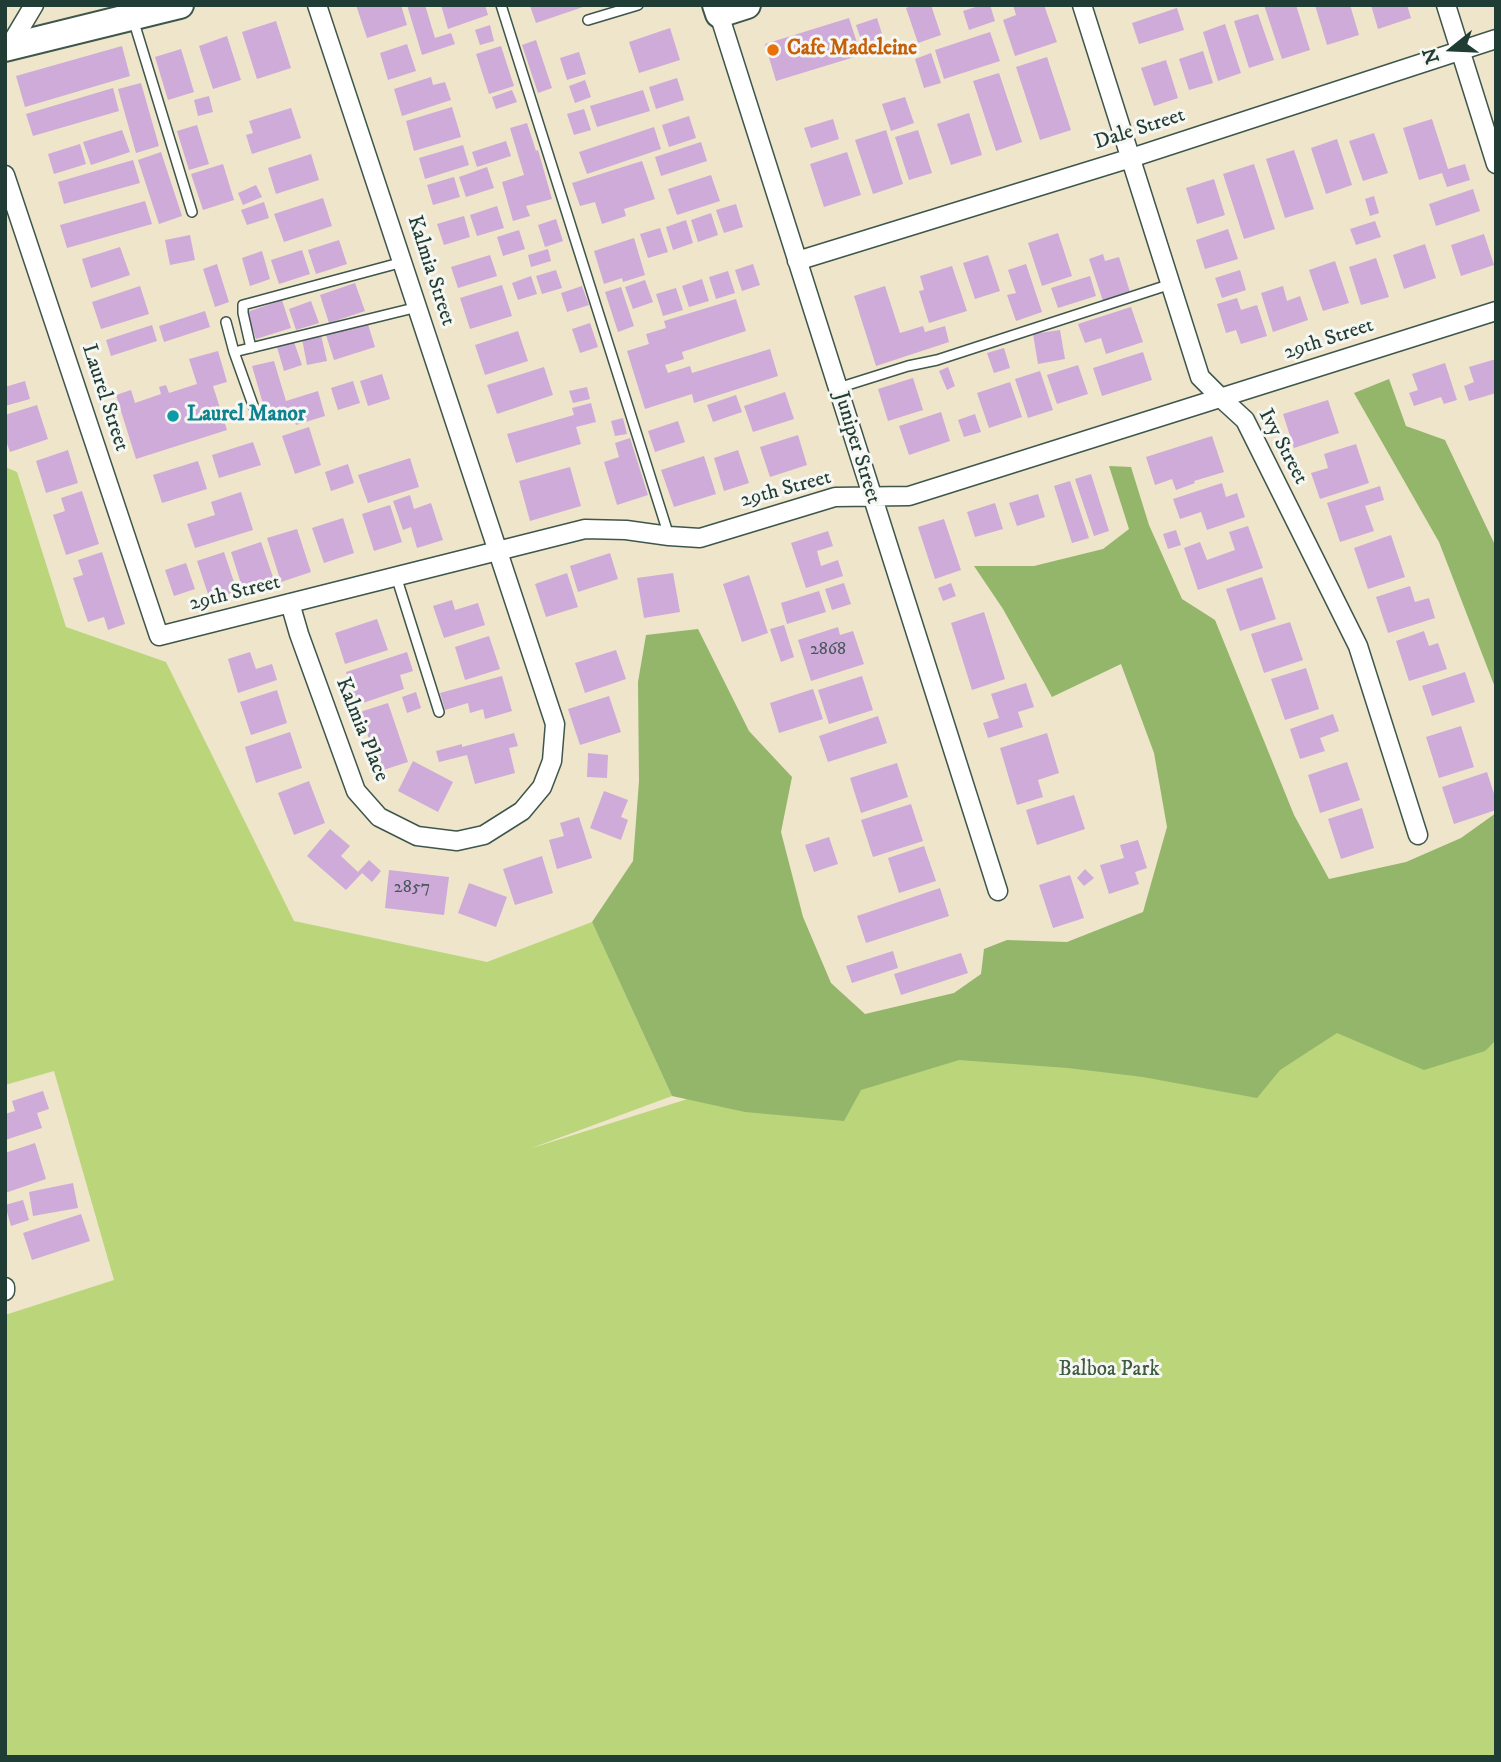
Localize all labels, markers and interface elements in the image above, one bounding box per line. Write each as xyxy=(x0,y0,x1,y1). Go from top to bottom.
north arrow xyxy=(1417,14,1487,84)
place label: Cafe Madeleine xyxy=(787,37,917,63)
marker: Cafe Madeleine xyxy=(765,42,781,58)
text: N xyxy=(1418,45,1445,67)
street label: Dale Street xyxy=(1092,104,1188,156)
street label: Kalmia Street xyxy=(400,213,460,329)
street label: 29th Street xyxy=(1281,314,1377,366)
street label: Laurel Street xyxy=(75,341,133,455)
street label: Juniper Street xyxy=(827,389,885,507)
place label: Laurel Manor xyxy=(187,403,305,429)
street label: Ivy Street xyxy=(1252,405,1312,489)
marker: Laurel Manor xyxy=(165,408,181,424)
street label: 29th Street xyxy=(738,466,834,514)
street label: 29th Street xyxy=(187,571,283,617)
house number: 2868 xyxy=(810,639,846,661)
street label: Kalmia Place xyxy=(329,674,393,786)
house number: 2857 xyxy=(394,877,430,899)
park label: Balboa Park xyxy=(1058,1358,1160,1384)

